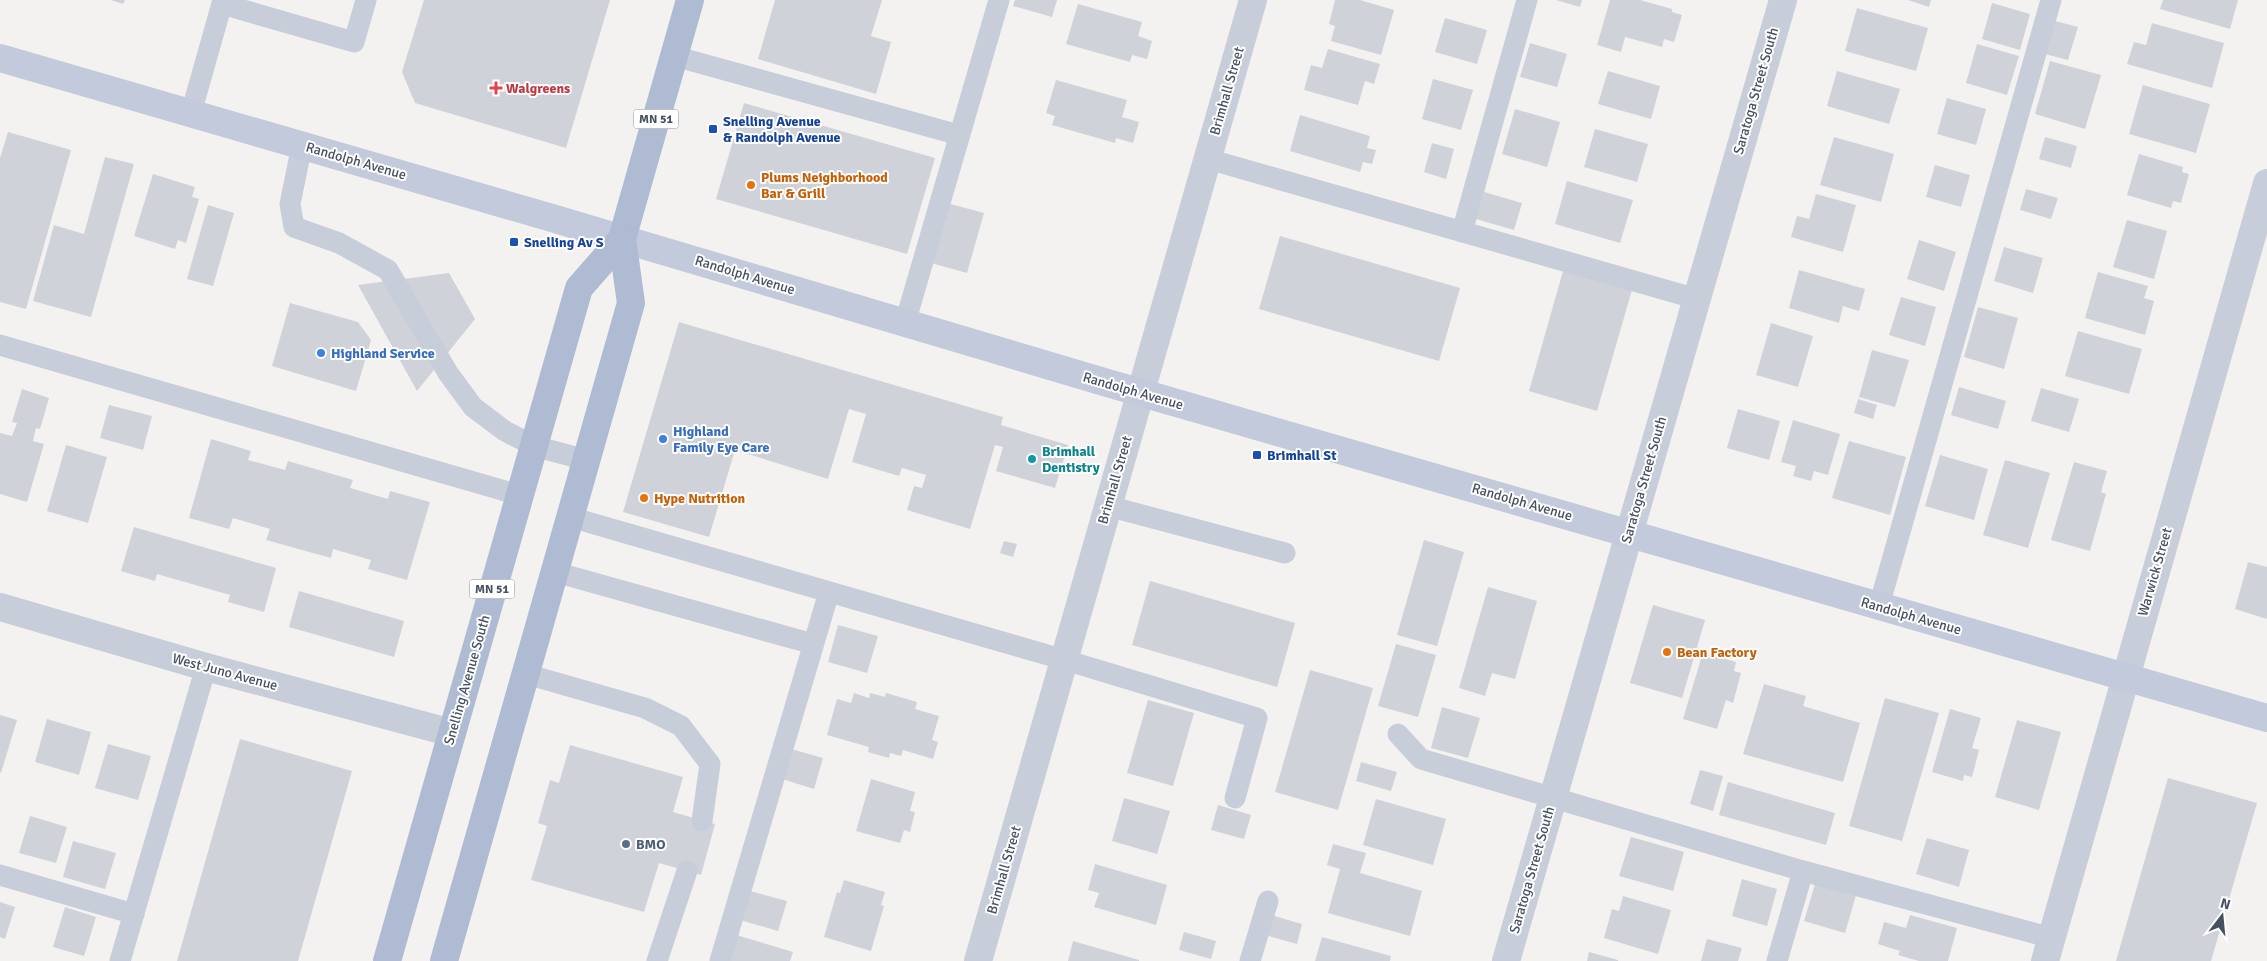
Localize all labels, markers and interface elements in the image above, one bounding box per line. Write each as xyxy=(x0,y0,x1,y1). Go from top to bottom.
street label: Saratoga Street South xyxy=(1730,26,1782,156)
street label: Brimhall Street xyxy=(1206,45,1248,137)
place label: Walgreens xyxy=(506,80,570,97)
marker: Walgreens xyxy=(490,82,502,94)
road number: MN 51 xyxy=(634,110,678,128)
place label: Snelling Avenue & Randolph Avenue xyxy=(723,113,841,146)
marker: Snelling Avenue & Randolph Avenue xyxy=(707,123,719,135)
street label: Randolph Avenue xyxy=(304,139,408,183)
place label: Plums Neighborhood Bar & Grill xyxy=(761,169,888,202)
marker: Plums Neighborhood Bar & Grill xyxy=(745,179,757,191)
place label: Snelling Av S xyxy=(524,234,604,251)
marker: Snelling Av S xyxy=(508,236,520,248)
street label: Randolph Avenue xyxy=(693,252,797,298)
place label: Highland Service xyxy=(331,345,435,362)
marker: Highland Service xyxy=(315,347,327,359)
street label: Randolph Avenue xyxy=(1081,369,1185,413)
street label: Saratoga Street South xyxy=(1618,415,1670,545)
place label: Highland Family Eye Care xyxy=(673,423,770,456)
marker: Highland Family Eye Care xyxy=(657,433,669,445)
street label: Brimhall Street xyxy=(1094,434,1136,526)
place label: Brimhall Dentistry xyxy=(1042,443,1100,476)
place label: Brimhall St xyxy=(1267,447,1337,464)
marker: Brimhall St xyxy=(1251,449,1263,461)
marker: Brimhall Dentistry xyxy=(1026,453,1038,465)
street label: Randolph Avenue xyxy=(1470,480,1574,524)
place label: Hype Nutrition xyxy=(654,490,745,507)
marker: Hype Nutrition xyxy=(638,492,650,504)
street label: Warwick Street xyxy=(2134,526,2176,618)
road number: MN 51 xyxy=(470,580,514,598)
street label: Randolph Avenue xyxy=(1859,594,1963,638)
street label: Snelling Avenue South xyxy=(440,613,494,747)
place label: Bean Factory xyxy=(1677,644,1757,661)
marker: Bean Factory xyxy=(1661,646,1673,658)
street label: West Juno Avenue xyxy=(171,650,279,694)
street label: Saratoga Street South xyxy=(1506,805,1558,935)
street label: Brimhall Street xyxy=(983,824,1025,916)
place label: BMO xyxy=(636,836,666,853)
marker: BMO xyxy=(620,838,632,850)
north arrow xyxy=(2197,891,2247,941)
text: N xyxy=(2218,894,2232,913)

